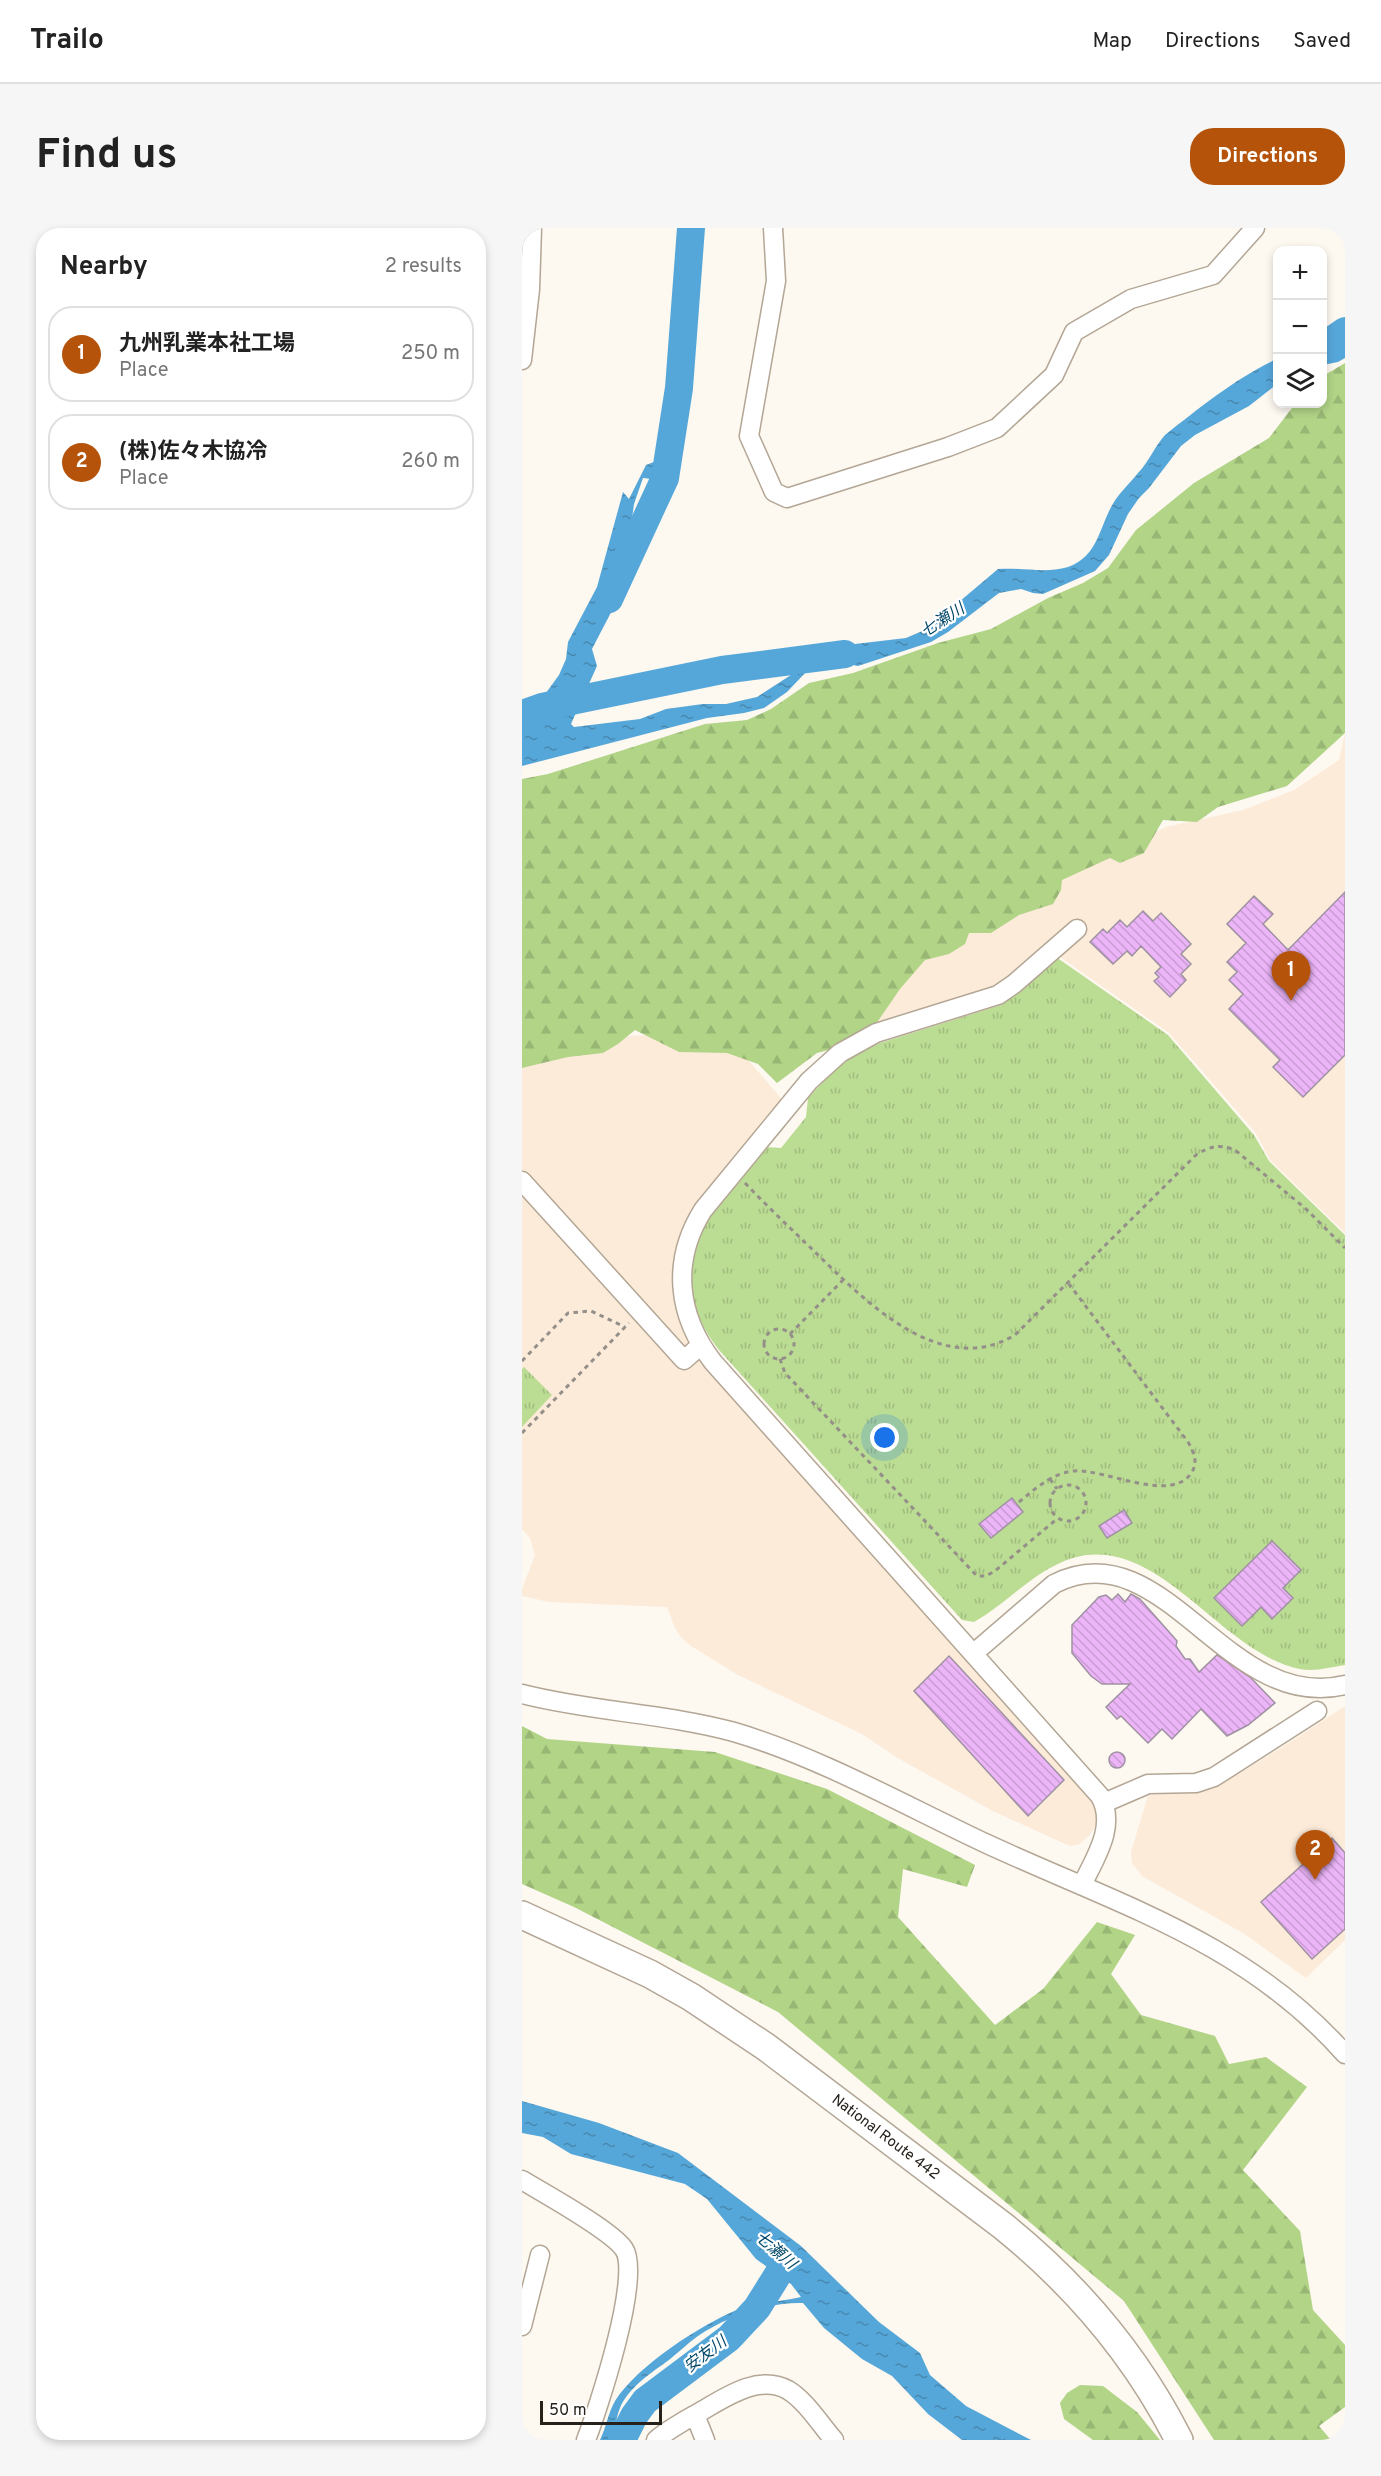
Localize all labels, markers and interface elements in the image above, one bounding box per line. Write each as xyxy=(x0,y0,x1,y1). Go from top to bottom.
text: Trailo xyxy=(30,23,104,59)
text: Map xyxy=(1092,28,1132,55)
text: Directions xyxy=(1165,28,1260,55)
text: Saved xyxy=(1293,28,1351,55)
button: Directions xyxy=(1190,128,1345,185)
text: Find us xyxy=(36,130,177,183)
map controls xyxy=(1273,246,1327,408)
button: + xyxy=(1273,246,1327,300)
text: Nearby xyxy=(60,251,148,284)
text: 2 results xyxy=(385,254,462,280)
button: − xyxy=(1273,300,1327,354)
text: 九州乳業本社工場 xyxy=(119,331,295,358)
text: 1 xyxy=(78,341,86,367)
text: 250 m xyxy=(401,341,460,367)
button: layers xyxy=(1273,354,1327,408)
text: Place xyxy=(119,358,169,384)
text: (株)佐々木協冷 xyxy=(119,439,267,466)
text: 2 xyxy=(75,449,88,475)
text: 260 m xyxy=(401,449,460,475)
text: Place xyxy=(119,466,169,492)
water label: 七瀬川 xyxy=(917,598,970,642)
pin: 1 xyxy=(1272,952,1310,1001)
your location xyxy=(870,1423,899,1452)
pin: 2 xyxy=(1296,1830,1334,1880)
street label: National Route 442 xyxy=(828,2090,943,2184)
water label: 七瀬川 xyxy=(750,2228,801,2276)
water label: 安友川 xyxy=(681,2331,733,2377)
scale bar xyxy=(540,2398,662,2426)
text: 50 m xyxy=(549,2401,587,2421)

